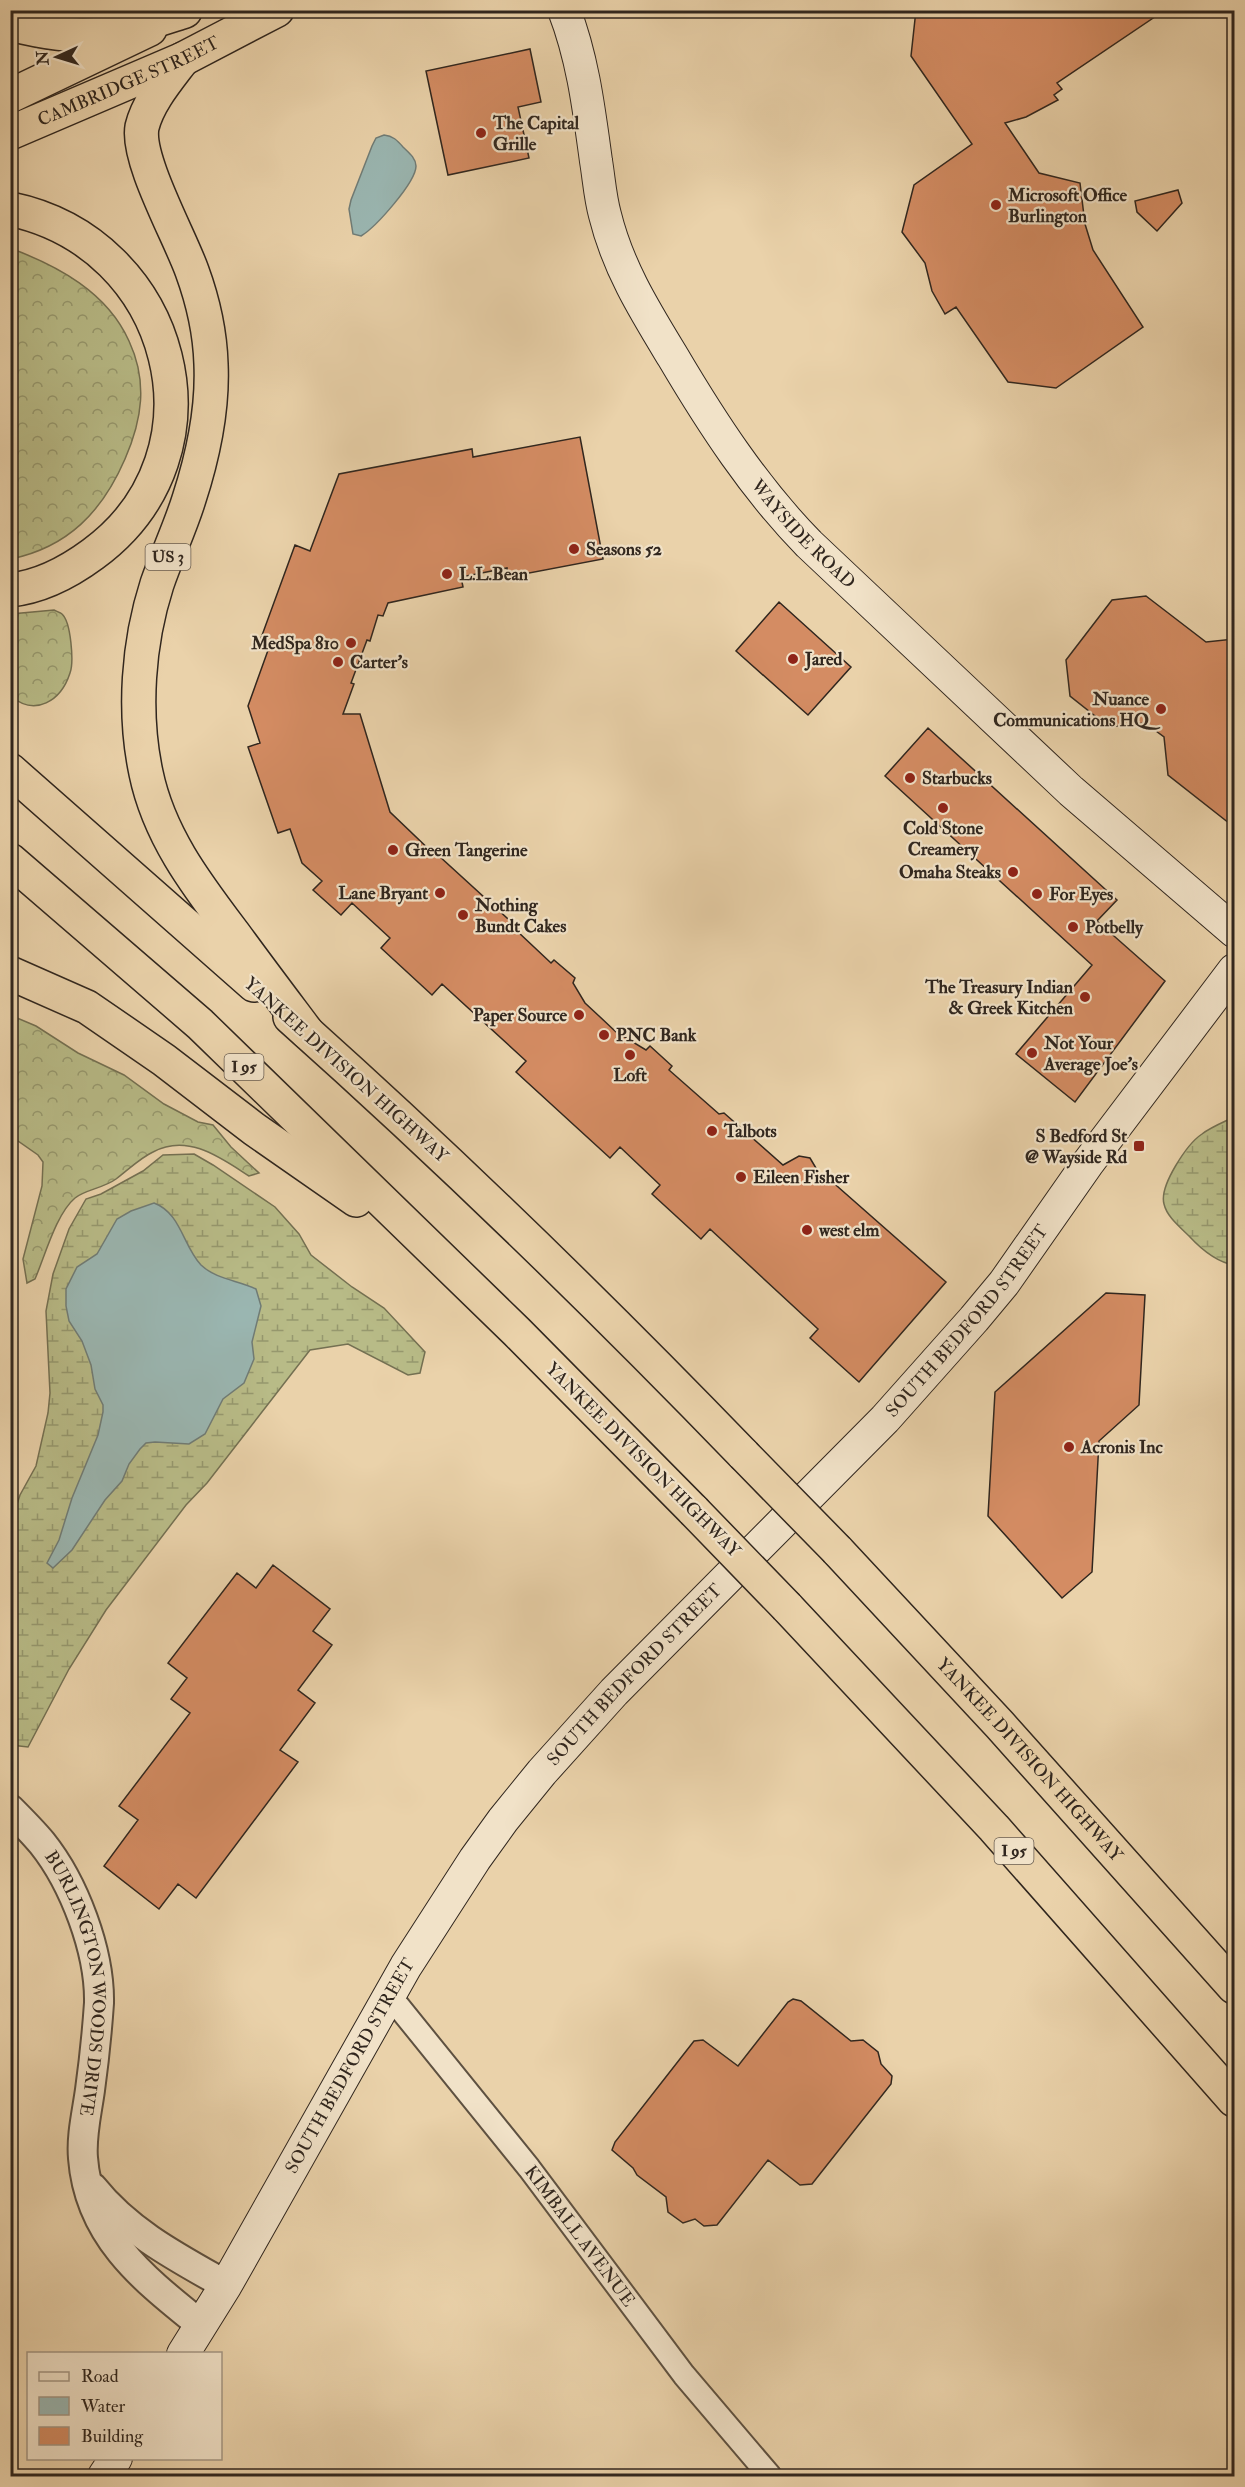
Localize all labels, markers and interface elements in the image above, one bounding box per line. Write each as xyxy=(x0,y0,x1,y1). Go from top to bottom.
north arrow xyxy=(27,27,87,87)
street label: CAMBRIDGE STREET xyxy=(34,31,223,131)
text: N xyxy=(33,49,54,67)
place label: The Capital Grille xyxy=(492,112,580,156)
marker: The Capital Grille xyxy=(474,126,488,140)
place label: Microsoft Office Burlington xyxy=(1007,184,1127,228)
marker: Microsoft Office Burlington xyxy=(989,198,1003,212)
street label: WAYSIDE ROAD xyxy=(745,474,860,593)
place label: Seasons 52 xyxy=(586,538,662,561)
marker: Seasons 52 xyxy=(567,542,581,556)
road number: US 3 xyxy=(146,544,190,570)
place label: L.L.Bean xyxy=(459,563,529,586)
marker: L.L.Bean xyxy=(440,567,454,581)
place label: MedSpa 810 xyxy=(250,632,339,655)
marker: MedSpa 810 xyxy=(344,636,358,650)
place label: Jared xyxy=(804,648,842,671)
place label: Carter's xyxy=(350,651,408,674)
marker: Jared xyxy=(786,652,800,666)
marker: Carter's xyxy=(331,655,345,669)
place label: Nuance Communications HQ xyxy=(993,688,1161,732)
marker: Nuance Communications HQ xyxy=(1154,702,1168,716)
place label: Starbucks xyxy=(922,767,992,790)
marker: Starbucks xyxy=(903,771,917,785)
marker: Cold Stone Creamery xyxy=(936,801,950,815)
place label: Cold Stone Creamery xyxy=(903,817,984,861)
place label: Green Tangerine xyxy=(405,839,528,862)
marker: Green Tangerine xyxy=(386,843,400,857)
place label: Omaha Steaks xyxy=(899,861,1001,884)
marker: Omaha Steaks xyxy=(1006,865,1020,879)
place label: Lane Bryant xyxy=(338,882,428,905)
place label: For Eyes xyxy=(1049,883,1113,906)
marker: Lane Bryant xyxy=(433,886,447,900)
marker: For Eyes xyxy=(1030,887,1044,901)
place label: Nothing Bundt Cakes xyxy=(474,894,566,938)
marker: Nothing Bundt Cakes xyxy=(456,908,470,922)
place label: Potbelly xyxy=(1085,916,1144,939)
marker: Potbelly xyxy=(1066,920,1080,934)
street label: YANKEE DIVISION HIGHWAY xyxy=(239,972,453,1168)
place label: The Treasury Indian & Greek Kitchen xyxy=(924,976,1074,1020)
marker: The Treasury Indian & Greek Kitchen xyxy=(1078,990,1092,1004)
place label: Paper Source xyxy=(473,1004,567,1027)
marker: Paper Source xyxy=(572,1008,586,1022)
place label: PNC Bank xyxy=(616,1024,697,1047)
marker: PNC Bank xyxy=(597,1028,611,1042)
place label: Not Your Average Joe's xyxy=(1043,1032,1138,1076)
marker: Not Your Average Joe's xyxy=(1025,1046,1039,1060)
marker: Loft xyxy=(623,1048,637,1062)
road number: I 95 xyxy=(224,1054,264,1080)
place label: Loft xyxy=(613,1064,647,1087)
place label: Talbots xyxy=(723,1120,777,1143)
marker: Talbots xyxy=(705,1124,719,1138)
place label: S Bedford St @ Wayside Rd xyxy=(1025,1125,1127,1169)
marker: S Bedford St @ Wayside Rd xyxy=(1132,1139,1146,1153)
place label: Eileen Fisher xyxy=(753,1166,849,1189)
marker: Eileen Fisher xyxy=(734,1170,748,1184)
place label: west elm xyxy=(818,1219,880,1242)
street label: SOUTH BEDFORD STREET xyxy=(881,1219,1053,1422)
marker: west elm xyxy=(800,1223,814,1237)
street label: YANKEE DIVISION HIGHWAY xyxy=(540,1357,746,1563)
place label: Acronis Inc xyxy=(1080,1436,1164,1459)
marker: Acronis Inc xyxy=(1062,1440,1076,1454)
street label: SOUTH BEDFORD STREET xyxy=(542,1578,727,1770)
street label: YANKEE DIVISION HIGHWAY xyxy=(932,1653,1129,1867)
road number: I 95 xyxy=(994,1838,1034,1864)
street label: BURLINGTON WOODS DRIVE xyxy=(40,1846,111,2118)
street label: SOUTH BEDFORD STREET xyxy=(280,1953,420,2177)
street label: KIMBALL AVENUE xyxy=(520,2161,640,2311)
legend xyxy=(27,2352,222,2460)
text: Road xyxy=(81,2365,119,2388)
text: Water xyxy=(80,2395,125,2418)
text: Building xyxy=(81,2425,144,2448)

